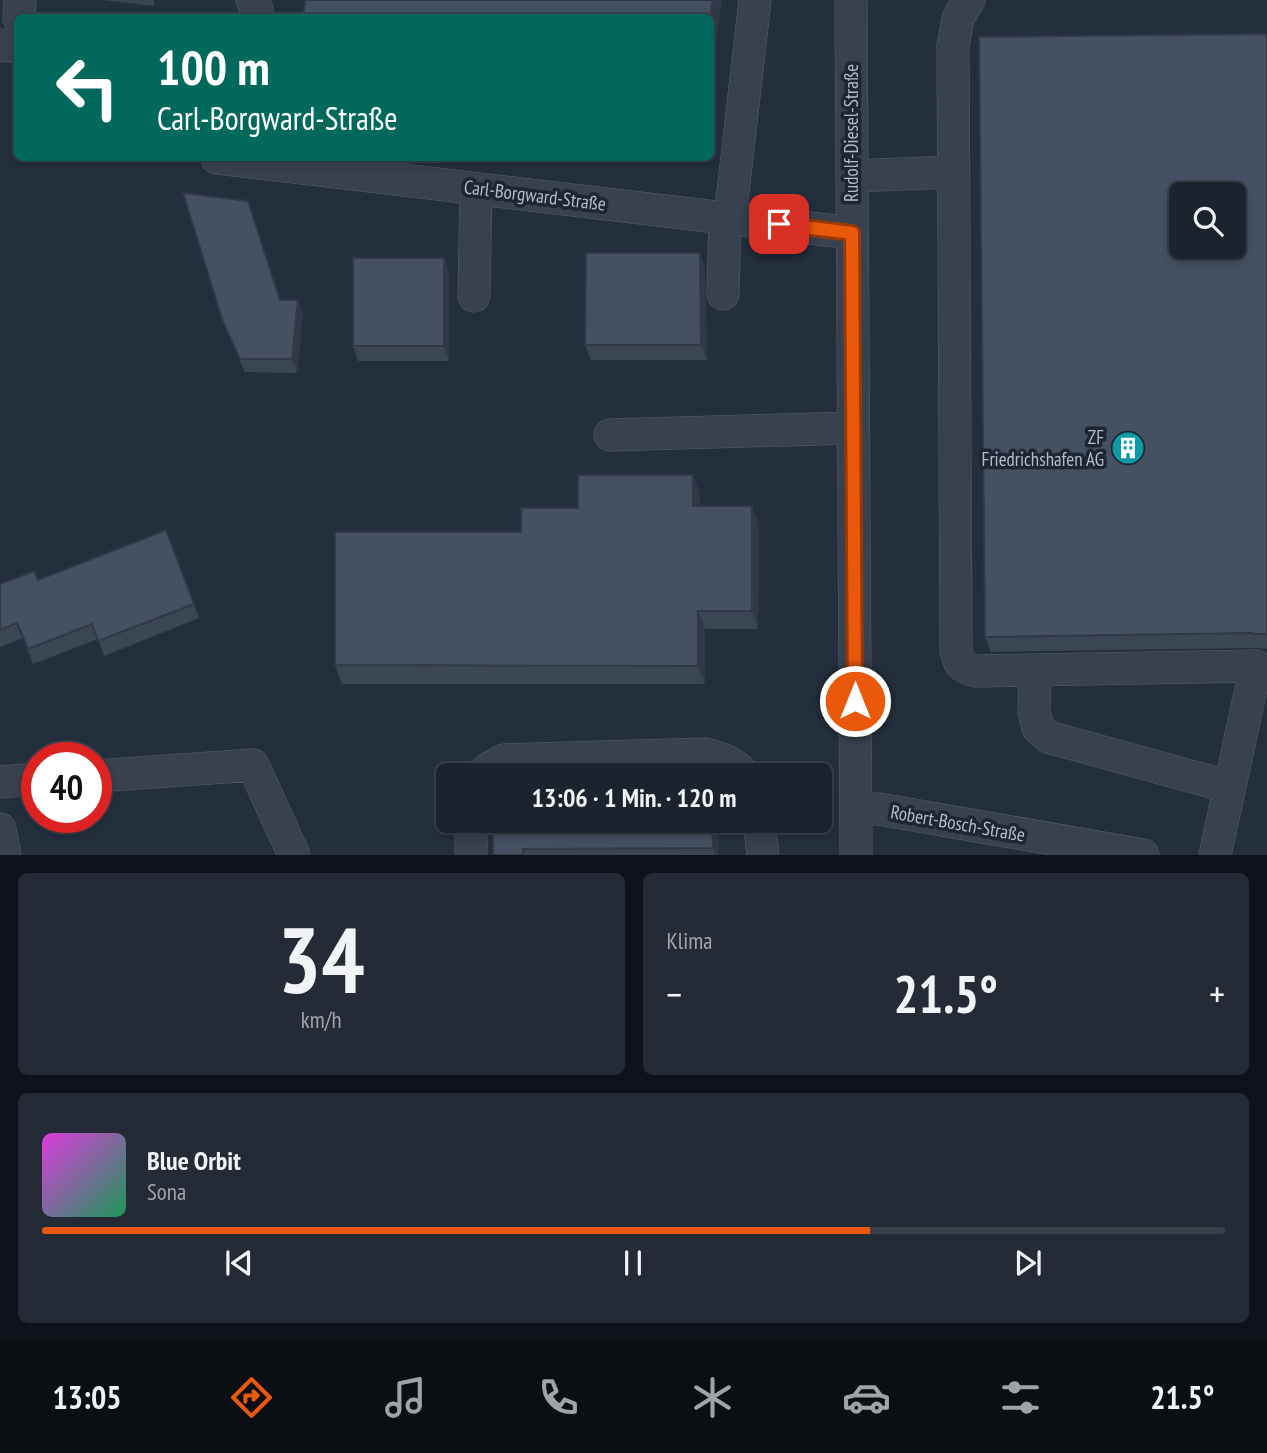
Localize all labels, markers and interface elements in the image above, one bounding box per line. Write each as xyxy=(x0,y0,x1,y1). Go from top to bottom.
text: 100 m xyxy=(157,35,270,99)
icon: left xyxy=(42,42,133,133)
street label: Rudolf-Diesel-Straße xyxy=(839,64,863,202)
text: Carl-Borgward-Straße xyxy=(157,97,398,139)
street label: Carl-Borgward-Straße xyxy=(463,174,608,216)
map controls xyxy=(1169,182,1246,259)
button: search xyxy=(1169,182,1246,259)
pin xyxy=(749,194,809,254)
icon: arrive xyxy=(760,205,798,243)
place label: ZF Friedrichshafen AG xyxy=(982,425,1104,471)
building icon: ZF Friedrichshafen AG xyxy=(1109,429,1147,467)
position arrow xyxy=(818,664,892,738)
speed limit sign: 40 xyxy=(21,742,112,833)
text: 13:06 · 1 Min. · 120 m xyxy=(532,781,736,814)
street label: Robert-Bosch-Straße xyxy=(889,799,1027,847)
text: 34 xyxy=(278,900,365,1018)
text: Klima xyxy=(667,926,712,955)
text: 21.5° xyxy=(893,960,998,1027)
text: − xyxy=(667,969,682,1018)
text: + xyxy=(1209,969,1225,1018)
text: km/h xyxy=(301,1005,342,1034)
text: Blue Orbit xyxy=(147,1144,241,1177)
text: Sona xyxy=(147,1177,186,1206)
icon: previous xyxy=(220,1244,258,1282)
icon: pause xyxy=(614,1244,652,1282)
icon: next xyxy=(1009,1244,1047,1282)
icon: directions xyxy=(227,1373,276,1422)
icon: music xyxy=(381,1373,430,1422)
icon: phone xyxy=(534,1373,583,1422)
icon: climate xyxy=(688,1373,737,1422)
icon: car xyxy=(842,1373,891,1422)
icon: filters xyxy=(996,1373,1045,1422)
text: 13:05 xyxy=(52,1376,122,1418)
text: 21.5° xyxy=(1150,1376,1214,1418)

